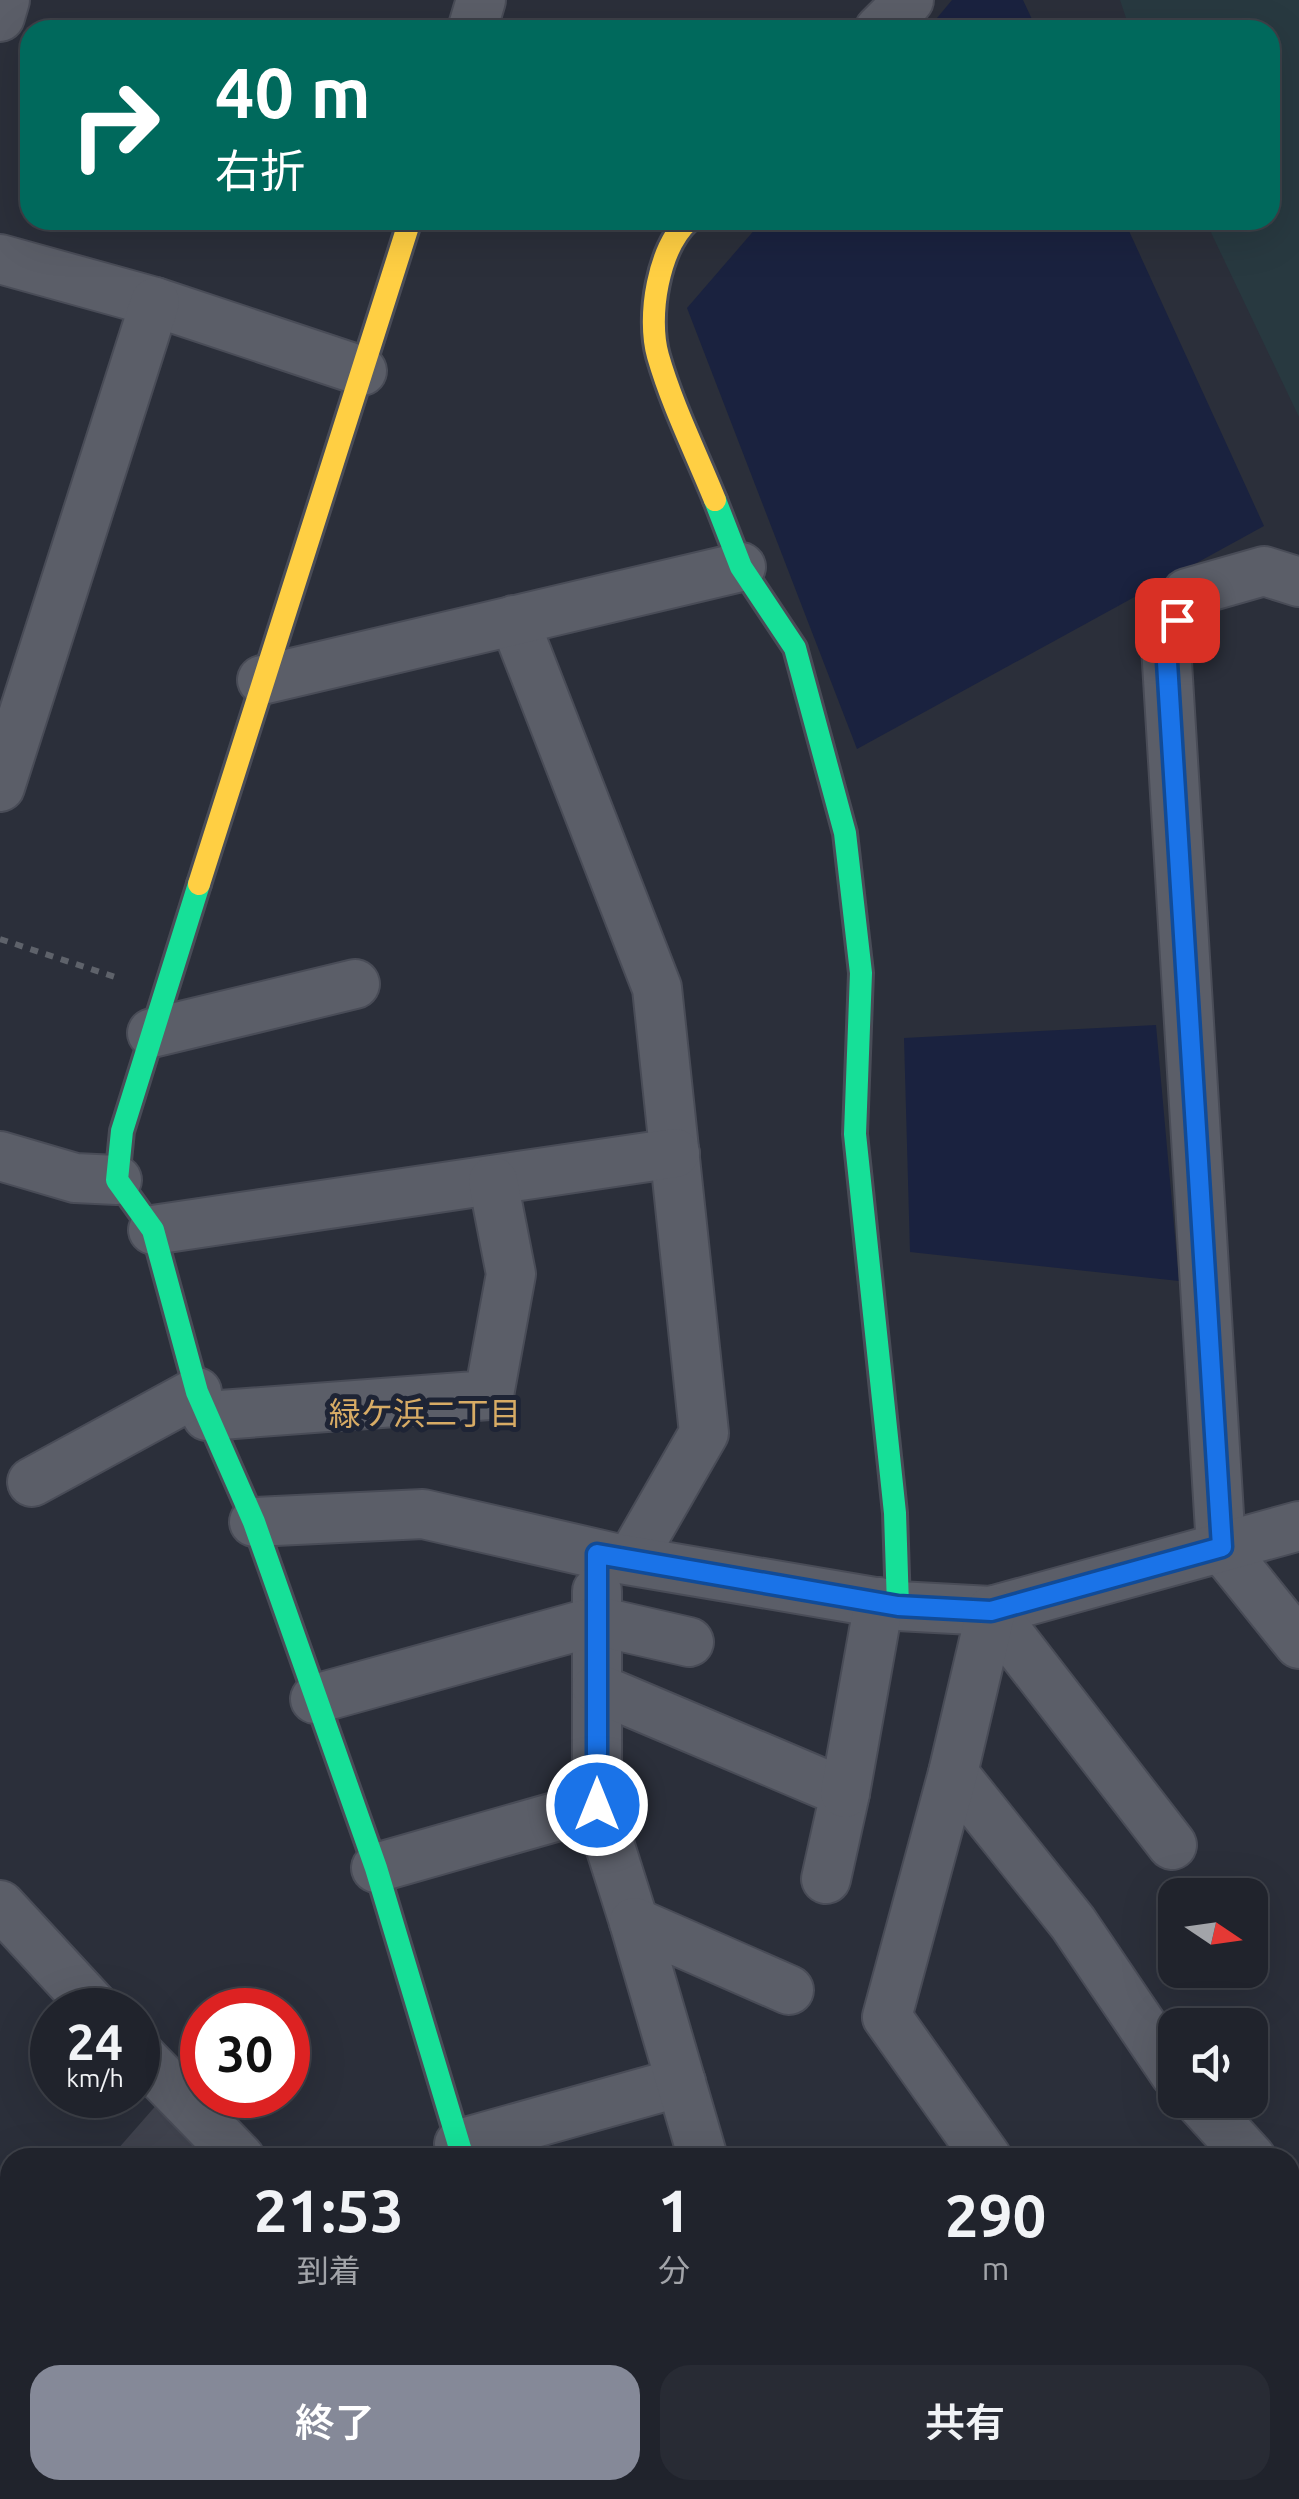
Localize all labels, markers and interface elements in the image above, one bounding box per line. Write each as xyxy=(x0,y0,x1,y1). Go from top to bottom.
text: 40 m xyxy=(215,53,371,131)
icon: right xyxy=(50,60,180,190)
text: 右折 xyxy=(215,145,305,196)
pin xyxy=(1135,578,1220,663)
icon: arrive xyxy=(1150,593,1205,648)
district label: 緑ケ浜二丁目 xyxy=(329,1395,521,1431)
position arrow xyxy=(545,1753,649,1857)
north arrow xyxy=(1158,1878,1268,1988)
map controls xyxy=(1158,1878,1268,2118)
speed limit sign: 30 xyxy=(180,1988,310,2118)
button: sound xyxy=(1158,2008,1268,2118)
text: 24 xyxy=(67,2013,123,2069)
text: km/h xyxy=(66,2064,124,2092)
text: 21:53 xyxy=(254,2176,404,2243)
text: 1 xyxy=(657,2176,691,2243)
text: 290 xyxy=(945,2181,1046,2248)
text: m xyxy=(982,2250,1009,2286)
text: 到着 xyxy=(297,2252,361,2288)
text: 分 xyxy=(658,2252,690,2288)
button: 終了 xyxy=(30,2365,640,2480)
button: 共有 xyxy=(660,2365,1270,2480)

